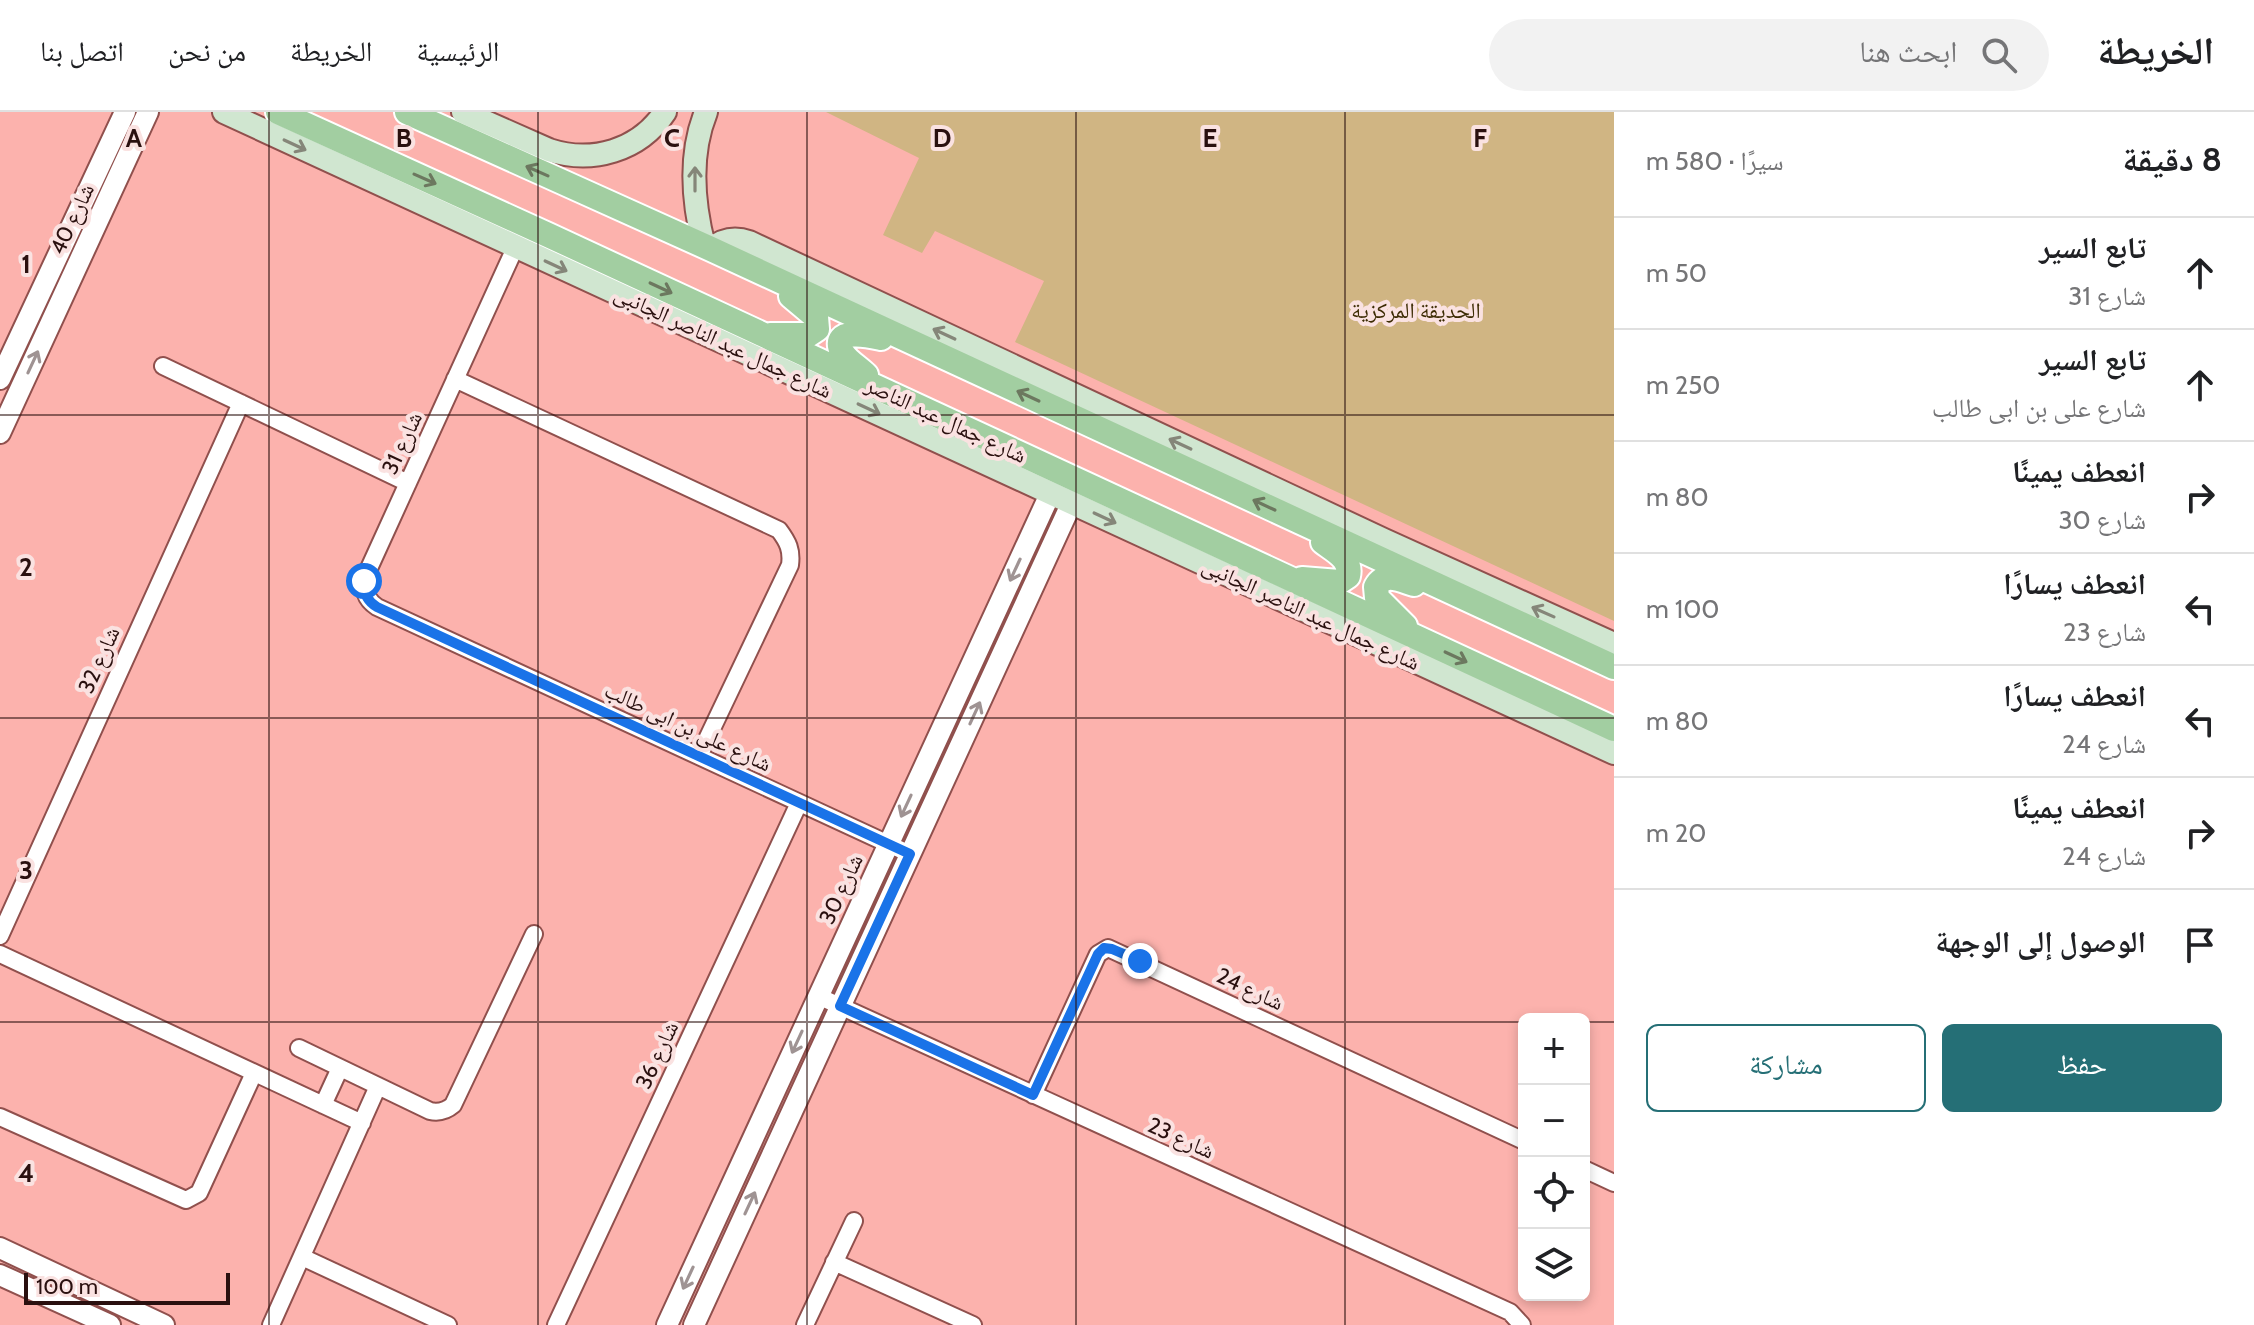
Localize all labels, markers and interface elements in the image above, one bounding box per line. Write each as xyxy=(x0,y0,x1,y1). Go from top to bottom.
search box xyxy=(1489,19,2049,91)
text: الخريطة xyxy=(2097,27,2214,74)
text: ابحث هنا xyxy=(1859,33,1957,70)
icon: search xyxy=(1977,33,2021,77)
text: اتصل بنا xyxy=(40,34,124,68)
text: من نحن xyxy=(168,34,246,68)
text: الخريطة xyxy=(290,34,373,68)
text: الرئيسية xyxy=(417,34,500,68)
text: A xyxy=(126,122,143,154)
text: B xyxy=(396,122,412,154)
text: C xyxy=(664,122,680,154)
text: D xyxy=(933,122,951,154)
text: E xyxy=(1203,122,1217,154)
text: F xyxy=(1473,122,1487,154)
one-way arrow xyxy=(283,138,307,153)
text: 8 دقيقة xyxy=(2122,138,2222,180)
text: سيرًا · 580 m xyxy=(1646,145,1784,177)
one-way arrow xyxy=(525,162,550,177)
one-way arrow xyxy=(687,166,703,193)
one-way arrow xyxy=(413,172,437,187)
street label: شارع 40 xyxy=(44,179,100,259)
text: تابع السير xyxy=(2039,229,2146,266)
text: 1 xyxy=(21,248,31,280)
icon: ahead xyxy=(2178,251,2222,295)
text: 50 m xyxy=(1646,257,1707,289)
one-way arrow xyxy=(544,259,568,274)
street label: شارع جمال عبد الناصر الجانبى xyxy=(610,280,836,404)
text: شارع 31 xyxy=(2068,280,2146,312)
one-way arrow xyxy=(649,281,673,296)
park label: الحديقة المركزية xyxy=(1351,297,1481,324)
one-way arrow xyxy=(933,326,957,341)
text: تابع السير xyxy=(2039,341,2146,378)
one-way arrow xyxy=(26,350,41,374)
icon: ahead xyxy=(2178,363,2222,407)
text: 250 m xyxy=(1646,369,1721,401)
street label: شارع جمال عبد الناصر xyxy=(860,370,1031,469)
one-way arrow xyxy=(1016,388,1040,403)
text: شارع على بن ابى طالب xyxy=(1932,392,2146,424)
one-way arrow xyxy=(857,402,881,417)
street label: شارع 31 xyxy=(376,407,428,479)
one-way arrow xyxy=(1168,436,1192,451)
text: انعطف يمينًا xyxy=(2012,453,2146,490)
icon: right xyxy=(2178,475,2222,519)
text: 80 m xyxy=(1646,481,1709,513)
one-way arrow xyxy=(1252,497,1276,512)
text: شارع 30 xyxy=(2059,504,2146,536)
one-way arrow xyxy=(1093,511,1117,526)
text: 2 xyxy=(19,551,33,583)
street label: شارع جمال عبد الناصر الجانبى xyxy=(1198,552,1424,676)
one-way arrow xyxy=(1007,557,1022,581)
route start xyxy=(346,563,382,599)
text: انعطف يسارًا xyxy=(2003,565,2146,602)
icon: left xyxy=(2178,587,2222,631)
text: 100 m xyxy=(1646,593,1719,625)
one-way arrow xyxy=(1531,603,1556,618)
text: شارع 23 xyxy=(2063,616,2146,648)
street label: شارع 32 xyxy=(72,622,126,698)
one-way arrow xyxy=(1444,650,1468,665)
street label: شارع على بن ابى طالب xyxy=(600,676,776,778)
text: انعطف يسارًا xyxy=(2003,677,2146,714)
icon: left xyxy=(2178,699,2222,743)
one-way arrow xyxy=(969,701,984,725)
text: 80 m xyxy=(1646,705,1709,737)
text: شارع 24 xyxy=(2062,728,2146,760)
text: انعطف يمينًا xyxy=(2012,789,2146,826)
one-way arrow xyxy=(898,793,913,818)
icon: right xyxy=(2178,811,2222,855)
text: 20 m xyxy=(1646,817,1706,849)
text: شارع 24 xyxy=(2062,840,2146,872)
street label: شارع 30 xyxy=(813,850,869,928)
text: 3 xyxy=(19,854,33,886)
text: الوصول إلى الوجهة xyxy=(1935,923,2146,960)
icon: arrive xyxy=(2178,923,2222,967)
route end xyxy=(1122,943,1158,979)
street label: شارع 24 xyxy=(1212,962,1288,1016)
map controls xyxy=(1518,1013,1590,1301)
button: + xyxy=(1518,1013,1590,1085)
street label: شارع 36 xyxy=(630,1017,684,1093)
button: مشاركة xyxy=(1646,1024,1926,1112)
button: حفظ xyxy=(1942,1024,2222,1112)
one-way arrow xyxy=(789,1029,804,1054)
button: − xyxy=(1518,1085,1590,1157)
street label: شارع 23 xyxy=(1143,1111,1219,1165)
text: 4 xyxy=(18,1157,34,1189)
button: locate xyxy=(1518,1157,1590,1229)
one-way arrow xyxy=(743,1192,758,1216)
button: layers xyxy=(1518,1229,1590,1301)
one-way arrow xyxy=(680,1265,695,1290)
scale bar xyxy=(24,1269,230,1305)
text: 100 m xyxy=(36,1273,98,1300)

